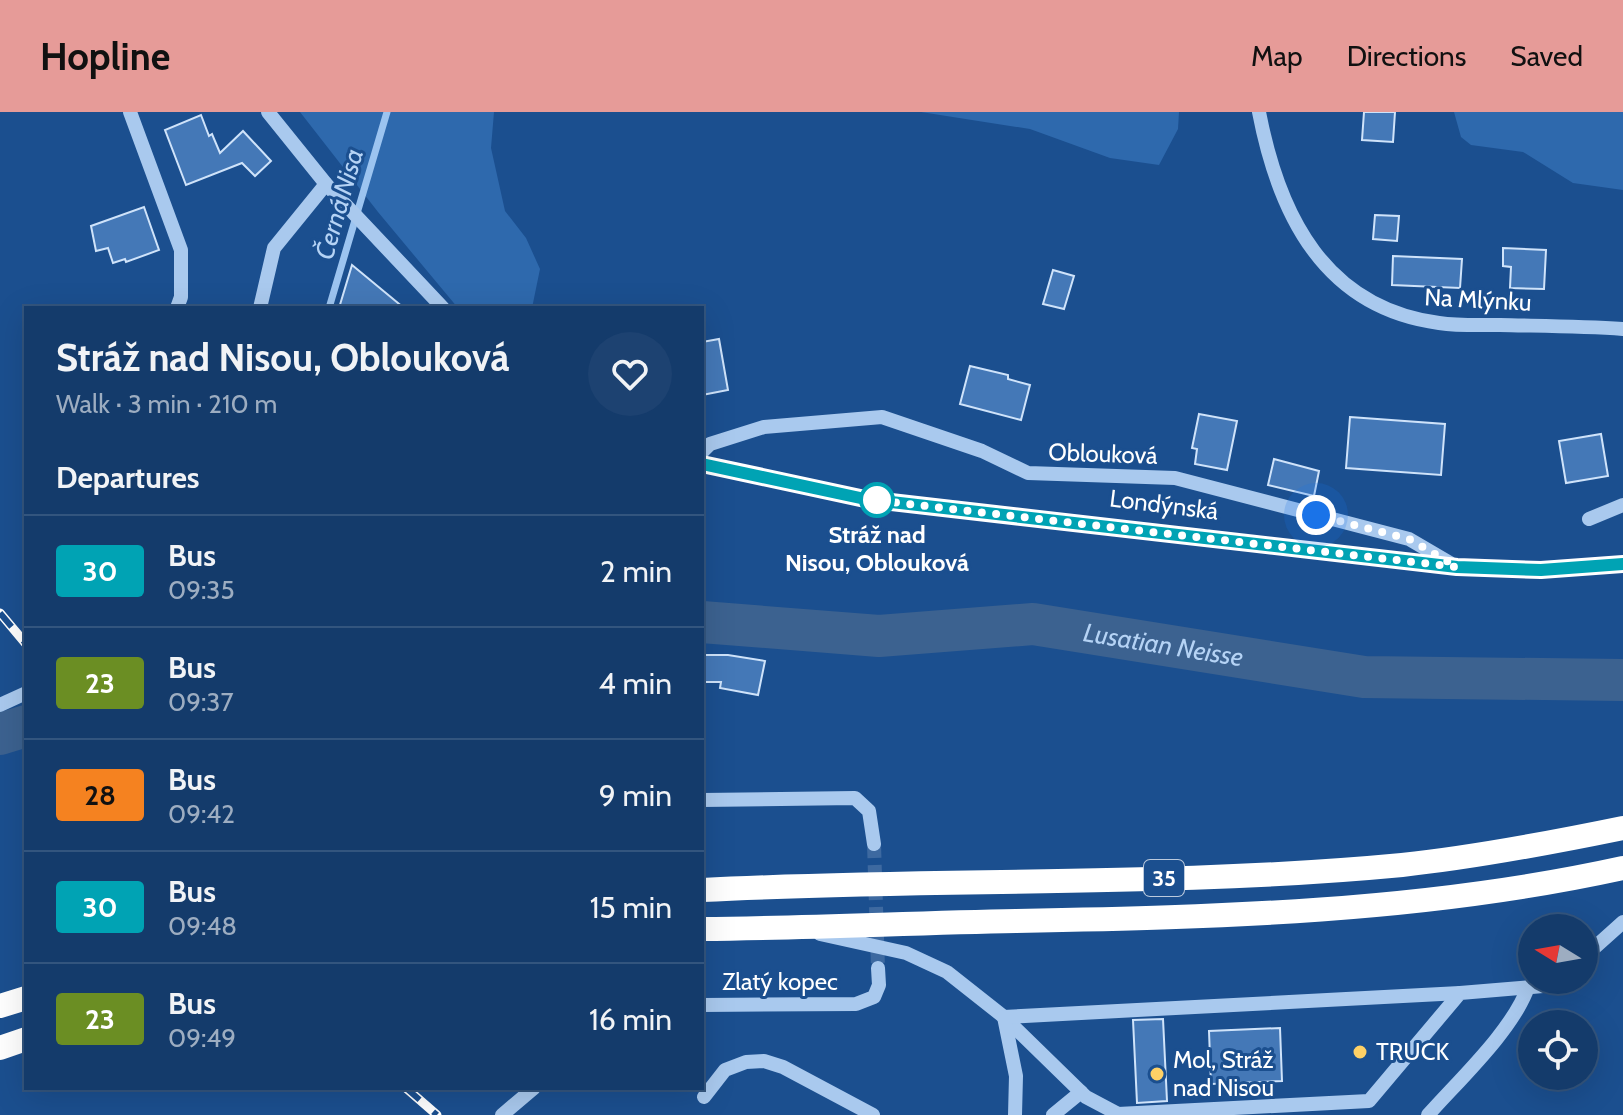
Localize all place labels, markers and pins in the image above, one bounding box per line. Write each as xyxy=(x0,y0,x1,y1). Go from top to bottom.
marker: Stráž nad Nisou, Oblouková xyxy=(860,483,894,517)
place label: Stráž nad Nisou, Oblouková xyxy=(785,520,969,577)
place label: TRUCK xyxy=(1376,1037,1449,1066)
marker: TRUCK xyxy=(1351,1043,1369,1061)
place label: Mol, Stráž nad Nisou xyxy=(1173,1045,1274,1102)
marker: Mol, Stráž nad Nisou xyxy=(1148,1065,1166,1083)

